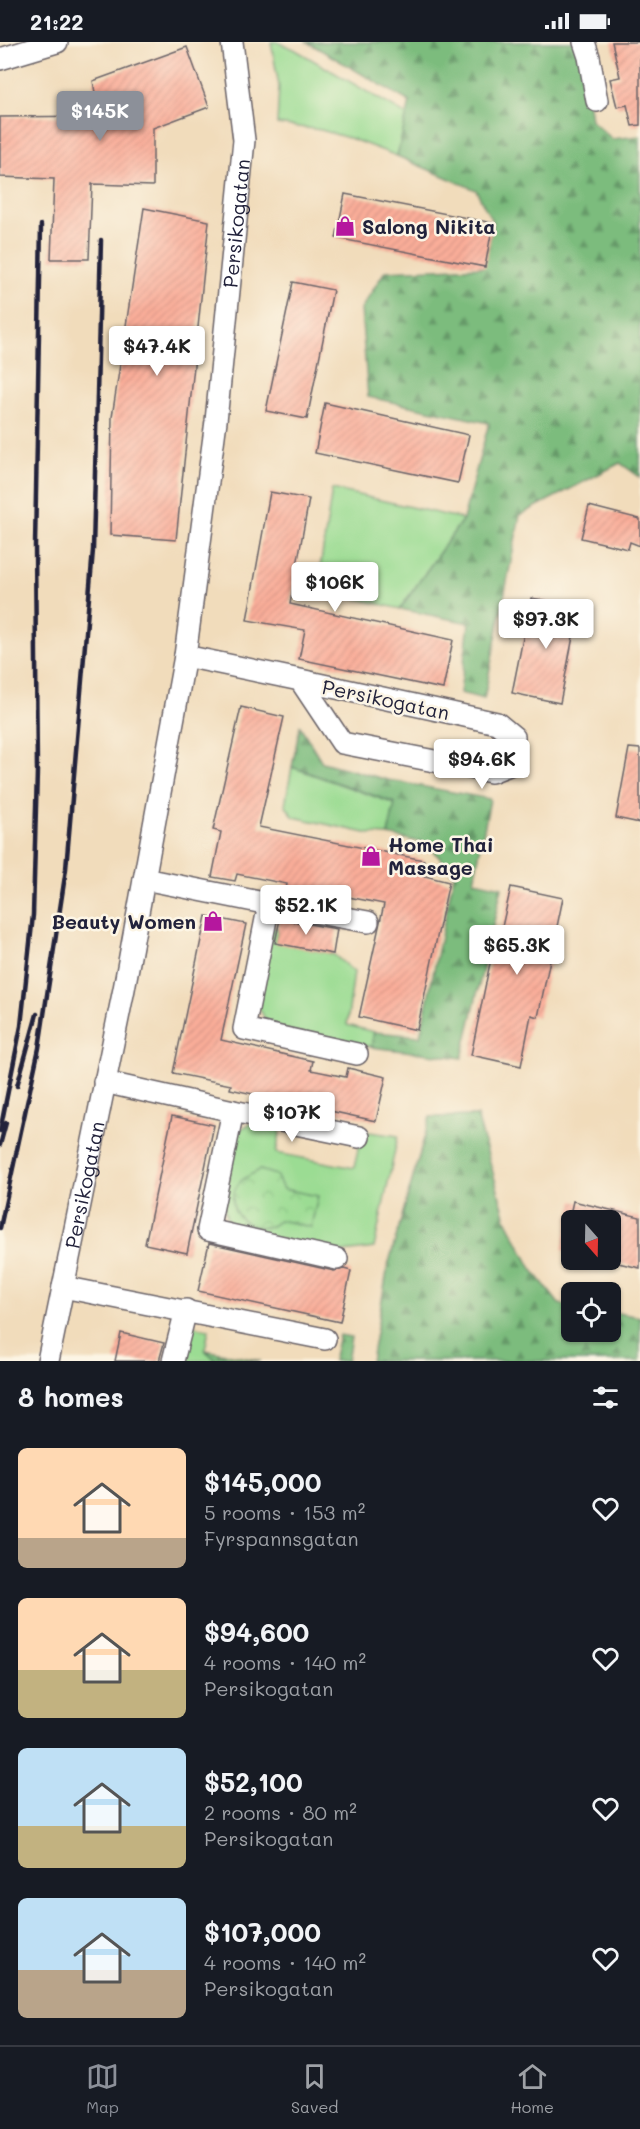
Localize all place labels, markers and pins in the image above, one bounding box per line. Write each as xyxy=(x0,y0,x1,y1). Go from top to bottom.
pin: $145K xyxy=(58,91,142,142)
place label: Salong Nikita xyxy=(362,213,496,239)
shop icon: Salong Nikita xyxy=(333,214,357,238)
pin: $47.4K xyxy=(108,326,206,377)
pin: $106K xyxy=(293,562,377,613)
pin: $97.3K xyxy=(497,599,595,650)
pin: $94.6K xyxy=(433,739,531,790)
place label: Home Thai Massage xyxy=(388,831,494,880)
shop icon: Home Thai Massage xyxy=(359,844,383,868)
pin: $52.1K xyxy=(257,885,355,936)
place label: Beauty Women xyxy=(51,908,196,934)
shop icon: Beauty Women xyxy=(201,909,225,933)
pin: $65.3K xyxy=(468,925,566,976)
pin: $107K xyxy=(250,1092,334,1143)

